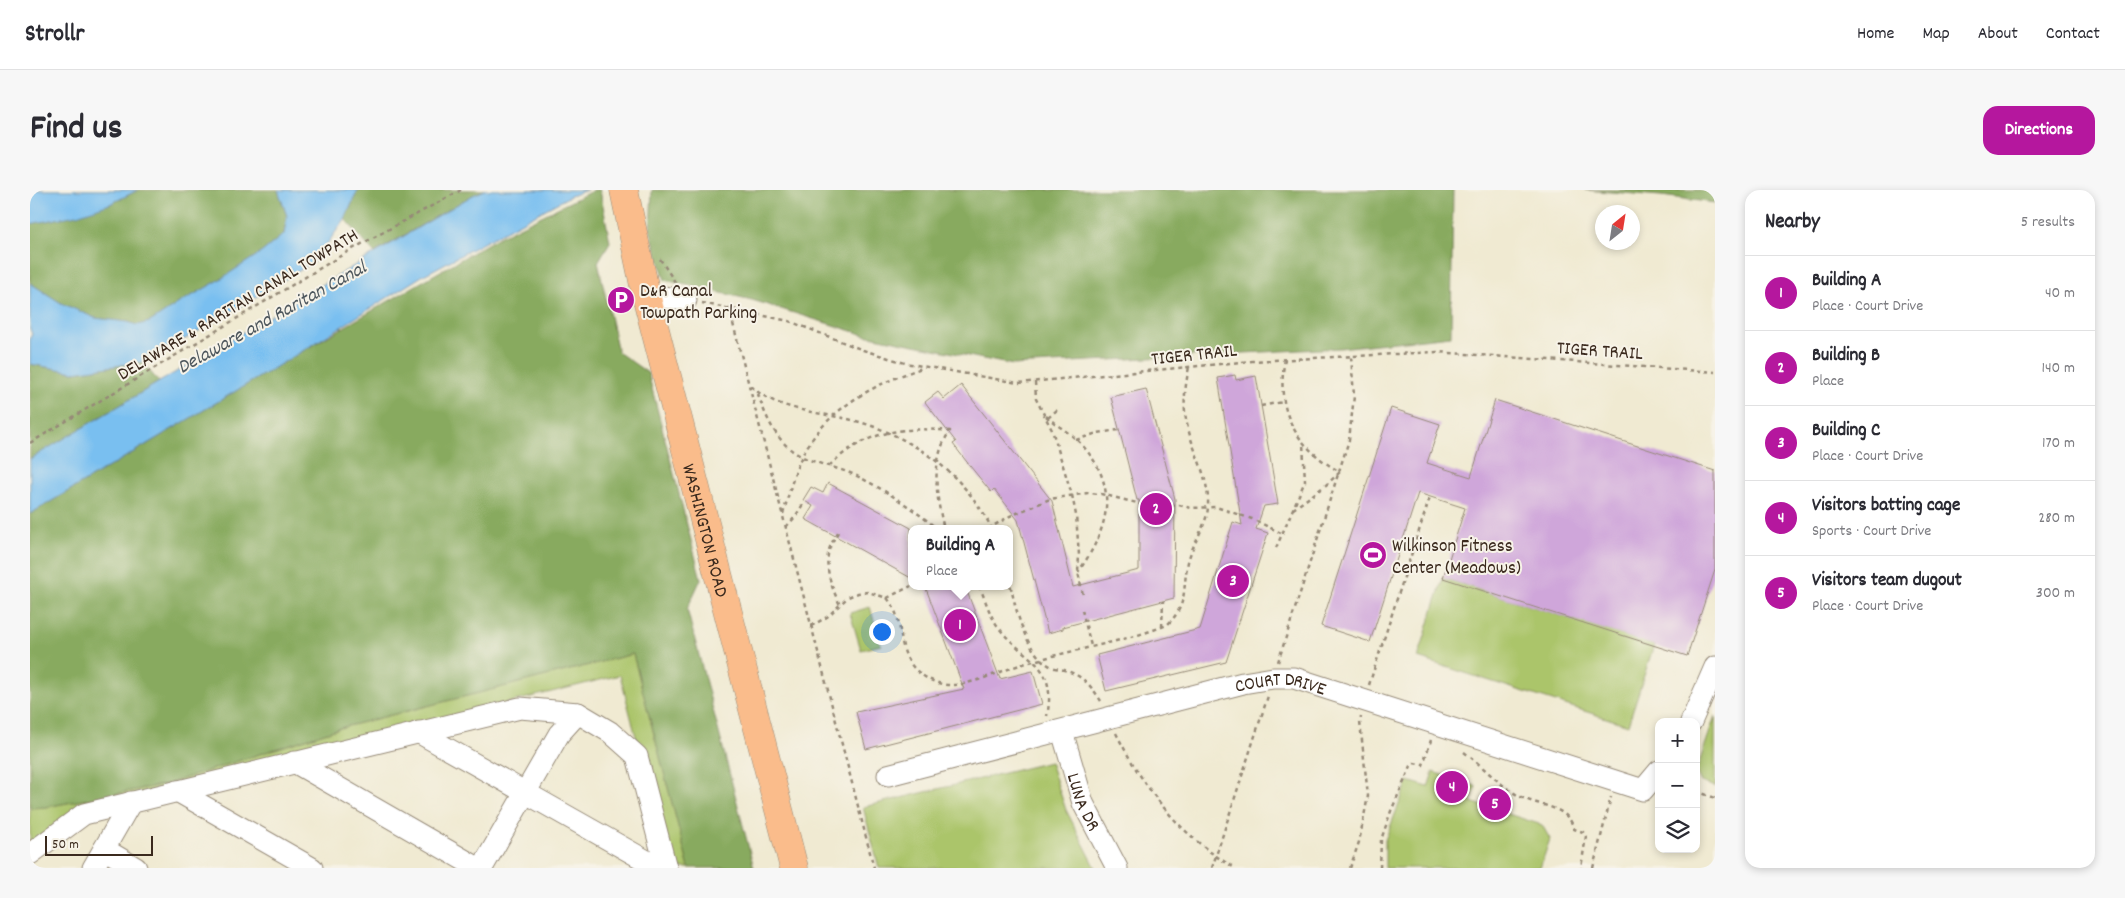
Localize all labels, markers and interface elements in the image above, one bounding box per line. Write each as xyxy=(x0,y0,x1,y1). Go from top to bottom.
text: Strollr xyxy=(25,18,84,52)
text: Home xyxy=(1857,22,1894,47)
text: Map xyxy=(1922,22,1950,47)
text: About xyxy=(1978,22,2018,47)
text: Contact xyxy=(2046,22,2100,47)
text: Find us xyxy=(30,105,122,155)
button: Directions xyxy=(1983,106,2095,155)
north arrow xyxy=(1595,205,1640,250)
text: Nearby xyxy=(1765,208,1820,238)
text: 5 results xyxy=(2021,211,2075,234)
street label: DELAWARE & RARITAN CANAL TOWPATH xyxy=(113,223,364,389)
water label: Delaware and Raritan Canal xyxy=(173,254,374,382)
text: Building A xyxy=(1812,268,1881,295)
place label: D&R Canal Towpath Parking xyxy=(640,279,757,328)
text: 1 xyxy=(1779,282,1783,305)
text: 40 m xyxy=(2045,282,2075,305)
parking icon: D&R Canal Towpath Parking xyxy=(606,285,636,315)
text: Place · Court Drive xyxy=(1812,295,1923,318)
street label: TIGER TRAIL xyxy=(1556,336,1644,369)
street label: TIGER TRAIL xyxy=(1150,339,1239,374)
text: Building B xyxy=(1812,343,1880,370)
text: 2 xyxy=(1778,357,1785,380)
text: 140 m xyxy=(2041,357,2075,380)
text: Place xyxy=(1812,370,1844,393)
text: Building C xyxy=(1812,418,1880,445)
text: 3 xyxy=(1777,432,1785,455)
text: 170 m xyxy=(2042,432,2075,455)
text: Place · Court Drive xyxy=(1812,445,1923,468)
street label: WASHINGTON ROAD xyxy=(673,461,734,601)
pin: 2 xyxy=(1140,490,1172,528)
text: Visitors batting cage xyxy=(1812,493,1960,520)
text: 4 xyxy=(1778,507,1784,530)
text: 280 m xyxy=(2038,507,2075,530)
text: Sports · Court Drive xyxy=(1812,520,1931,543)
popup xyxy=(908,525,1013,590)
text: Building A xyxy=(926,533,995,560)
place label: Wilkinson Fitness Center (Meadows) xyxy=(1392,534,1521,583)
sports icon: Wilkinson Fitness Center (Meadows) xyxy=(1358,540,1388,570)
text: Place xyxy=(926,560,958,583)
pin: 3 xyxy=(1217,562,1249,600)
text: Visitors team dugout xyxy=(1812,568,1962,595)
text: 5 xyxy=(1777,582,1785,605)
text: 300 m xyxy=(2036,582,2075,605)
text: Place · Court Drive xyxy=(1812,595,1923,618)
pin: 1 xyxy=(944,606,976,644)
your location xyxy=(869,619,895,645)
street label: COURT DRIVE xyxy=(1232,668,1329,705)
map controls xyxy=(1655,718,1700,853)
button: + xyxy=(1655,718,1700,763)
button: − xyxy=(1655,763,1700,808)
pin: 4 xyxy=(1436,768,1468,806)
street label: LUNA DR xyxy=(1058,770,1105,837)
pin: 5 xyxy=(1479,785,1511,823)
button: layers xyxy=(1655,808,1700,853)
scale bar xyxy=(45,833,152,856)
text: 50 m xyxy=(52,835,79,855)

